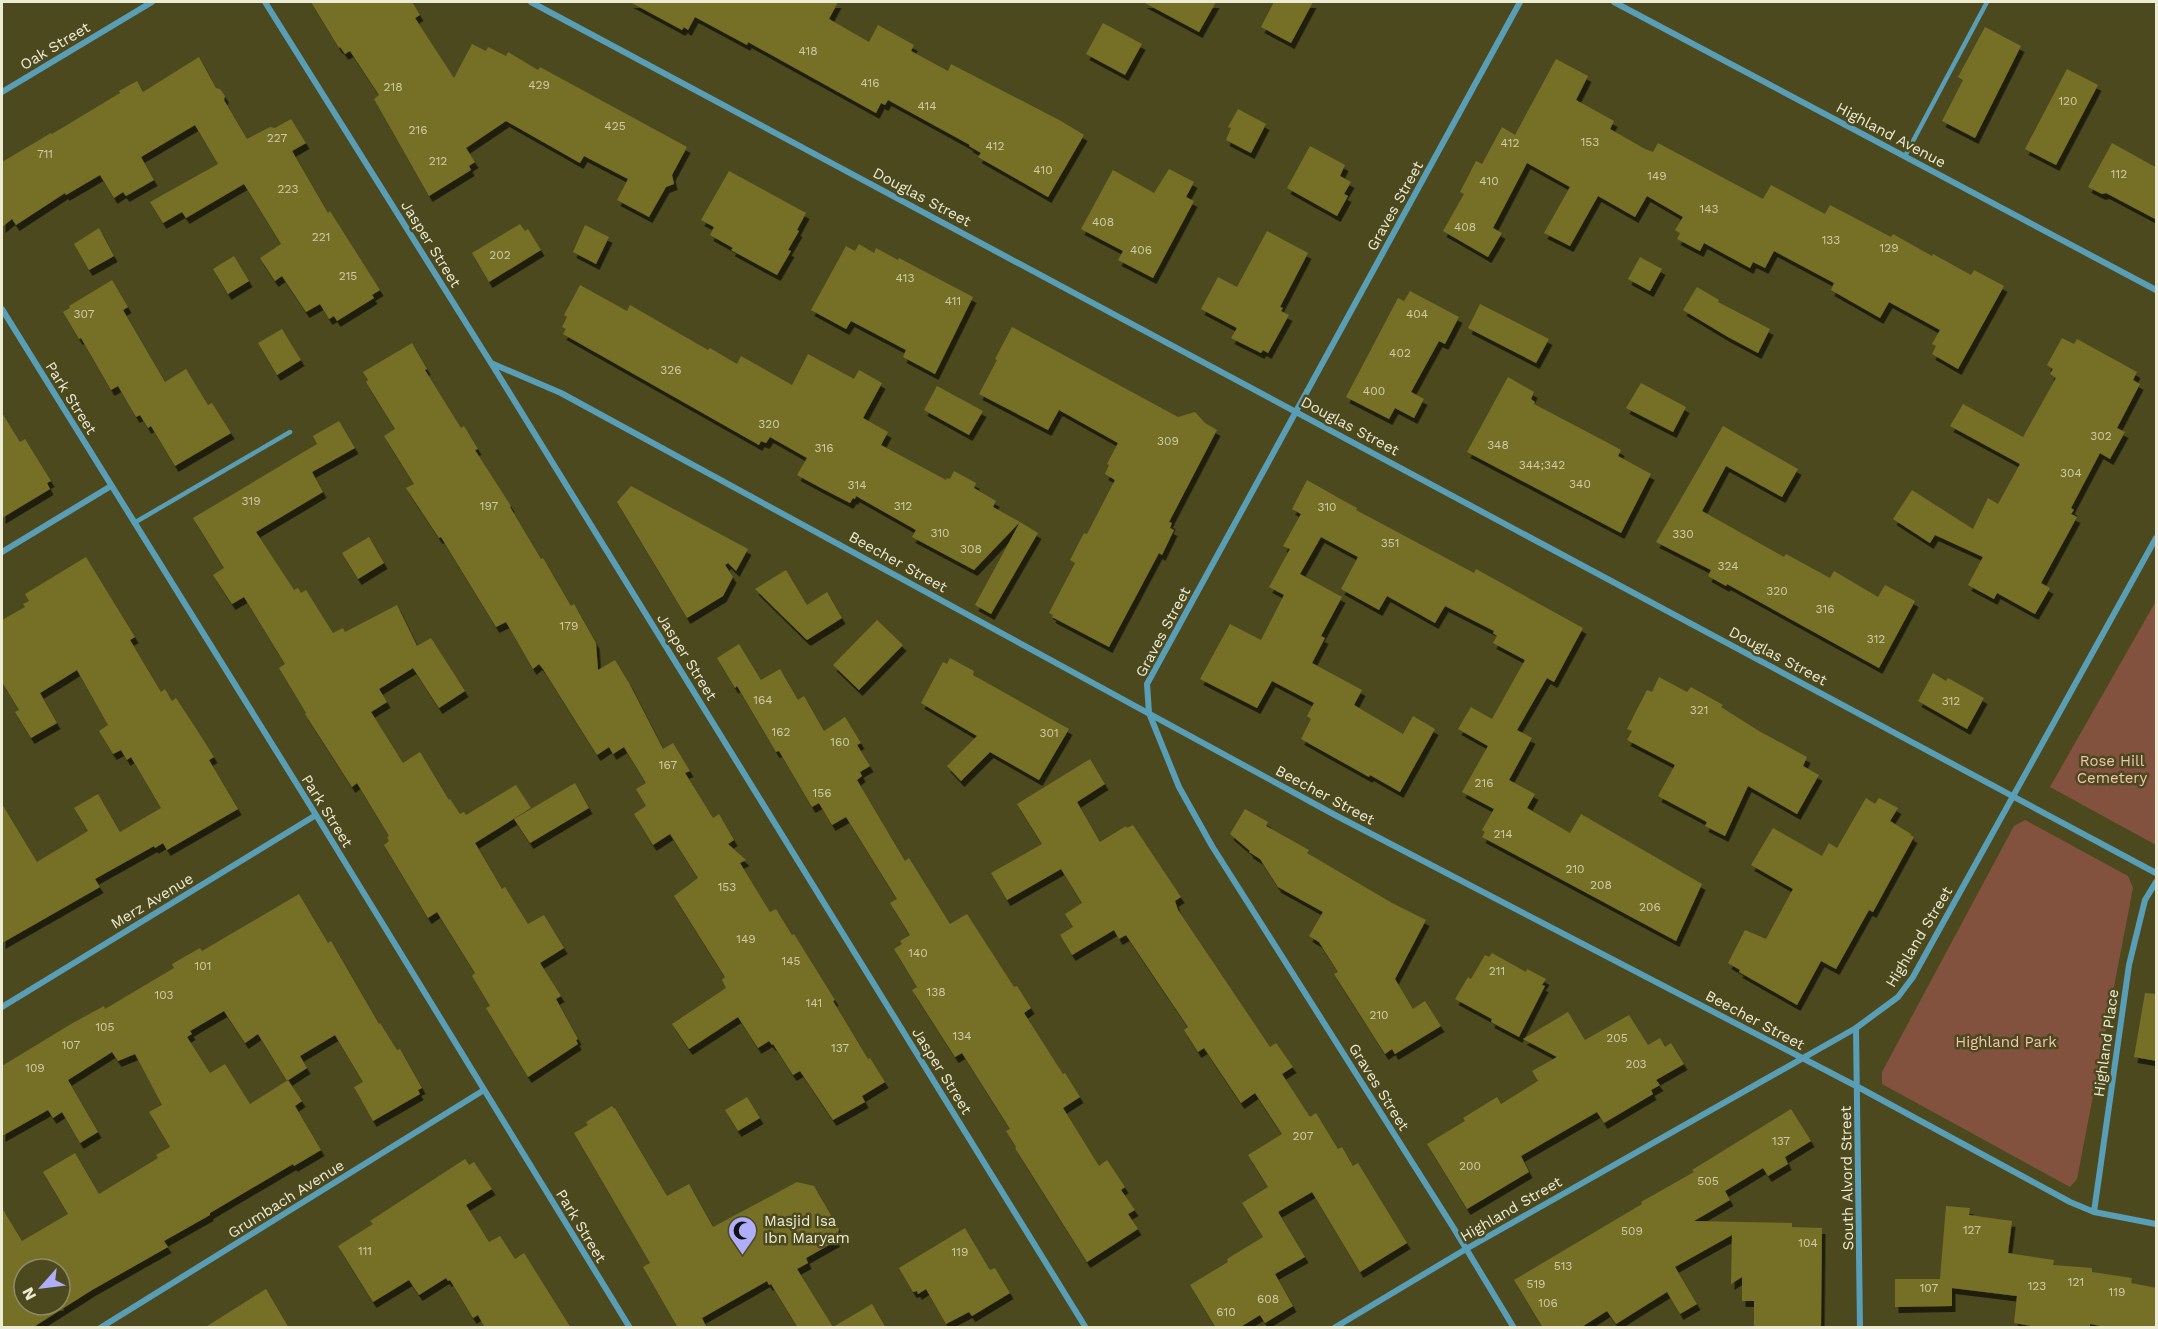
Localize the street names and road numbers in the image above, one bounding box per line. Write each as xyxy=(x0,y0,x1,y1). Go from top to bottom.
street label: Oak Street xyxy=(17,18,94,74)
street label: Highland Avenue xyxy=(1833,99,1949,171)
street label: Graves Street xyxy=(1363,157,1427,254)
street label: Douglas Street xyxy=(870,164,975,231)
street label: Jasper Street xyxy=(397,197,465,291)
street label: Park Street xyxy=(42,358,101,438)
street label: Douglas Street xyxy=(1298,393,1403,460)
street label: Beecher Street xyxy=(846,528,951,597)
street label: Graves Street xyxy=(1132,583,1195,680)
street label: Jasper Street xyxy=(653,610,721,704)
street label: Douglas Street xyxy=(1726,623,1831,690)
street label: Beecher Street xyxy=(1272,761,1378,829)
street label: Park Street xyxy=(298,771,357,851)
street label: Merz Avenue xyxy=(107,869,197,933)
street label: Highland Street xyxy=(1882,883,1957,991)
street label: Beecher Street xyxy=(1702,986,1808,1054)
street label: Highland Place xyxy=(2090,988,2122,1098)
street label: Jasper Street xyxy=(908,1024,976,1118)
street label: Graves Street xyxy=(1345,1040,1413,1135)
street label: South Alvord Street xyxy=(1837,1105,1857,1250)
street label: Grumbach Avenue xyxy=(225,1156,347,1242)
street label: Highland Street xyxy=(1457,1172,1566,1245)
street label: Park Street xyxy=(552,1186,610,1266)

